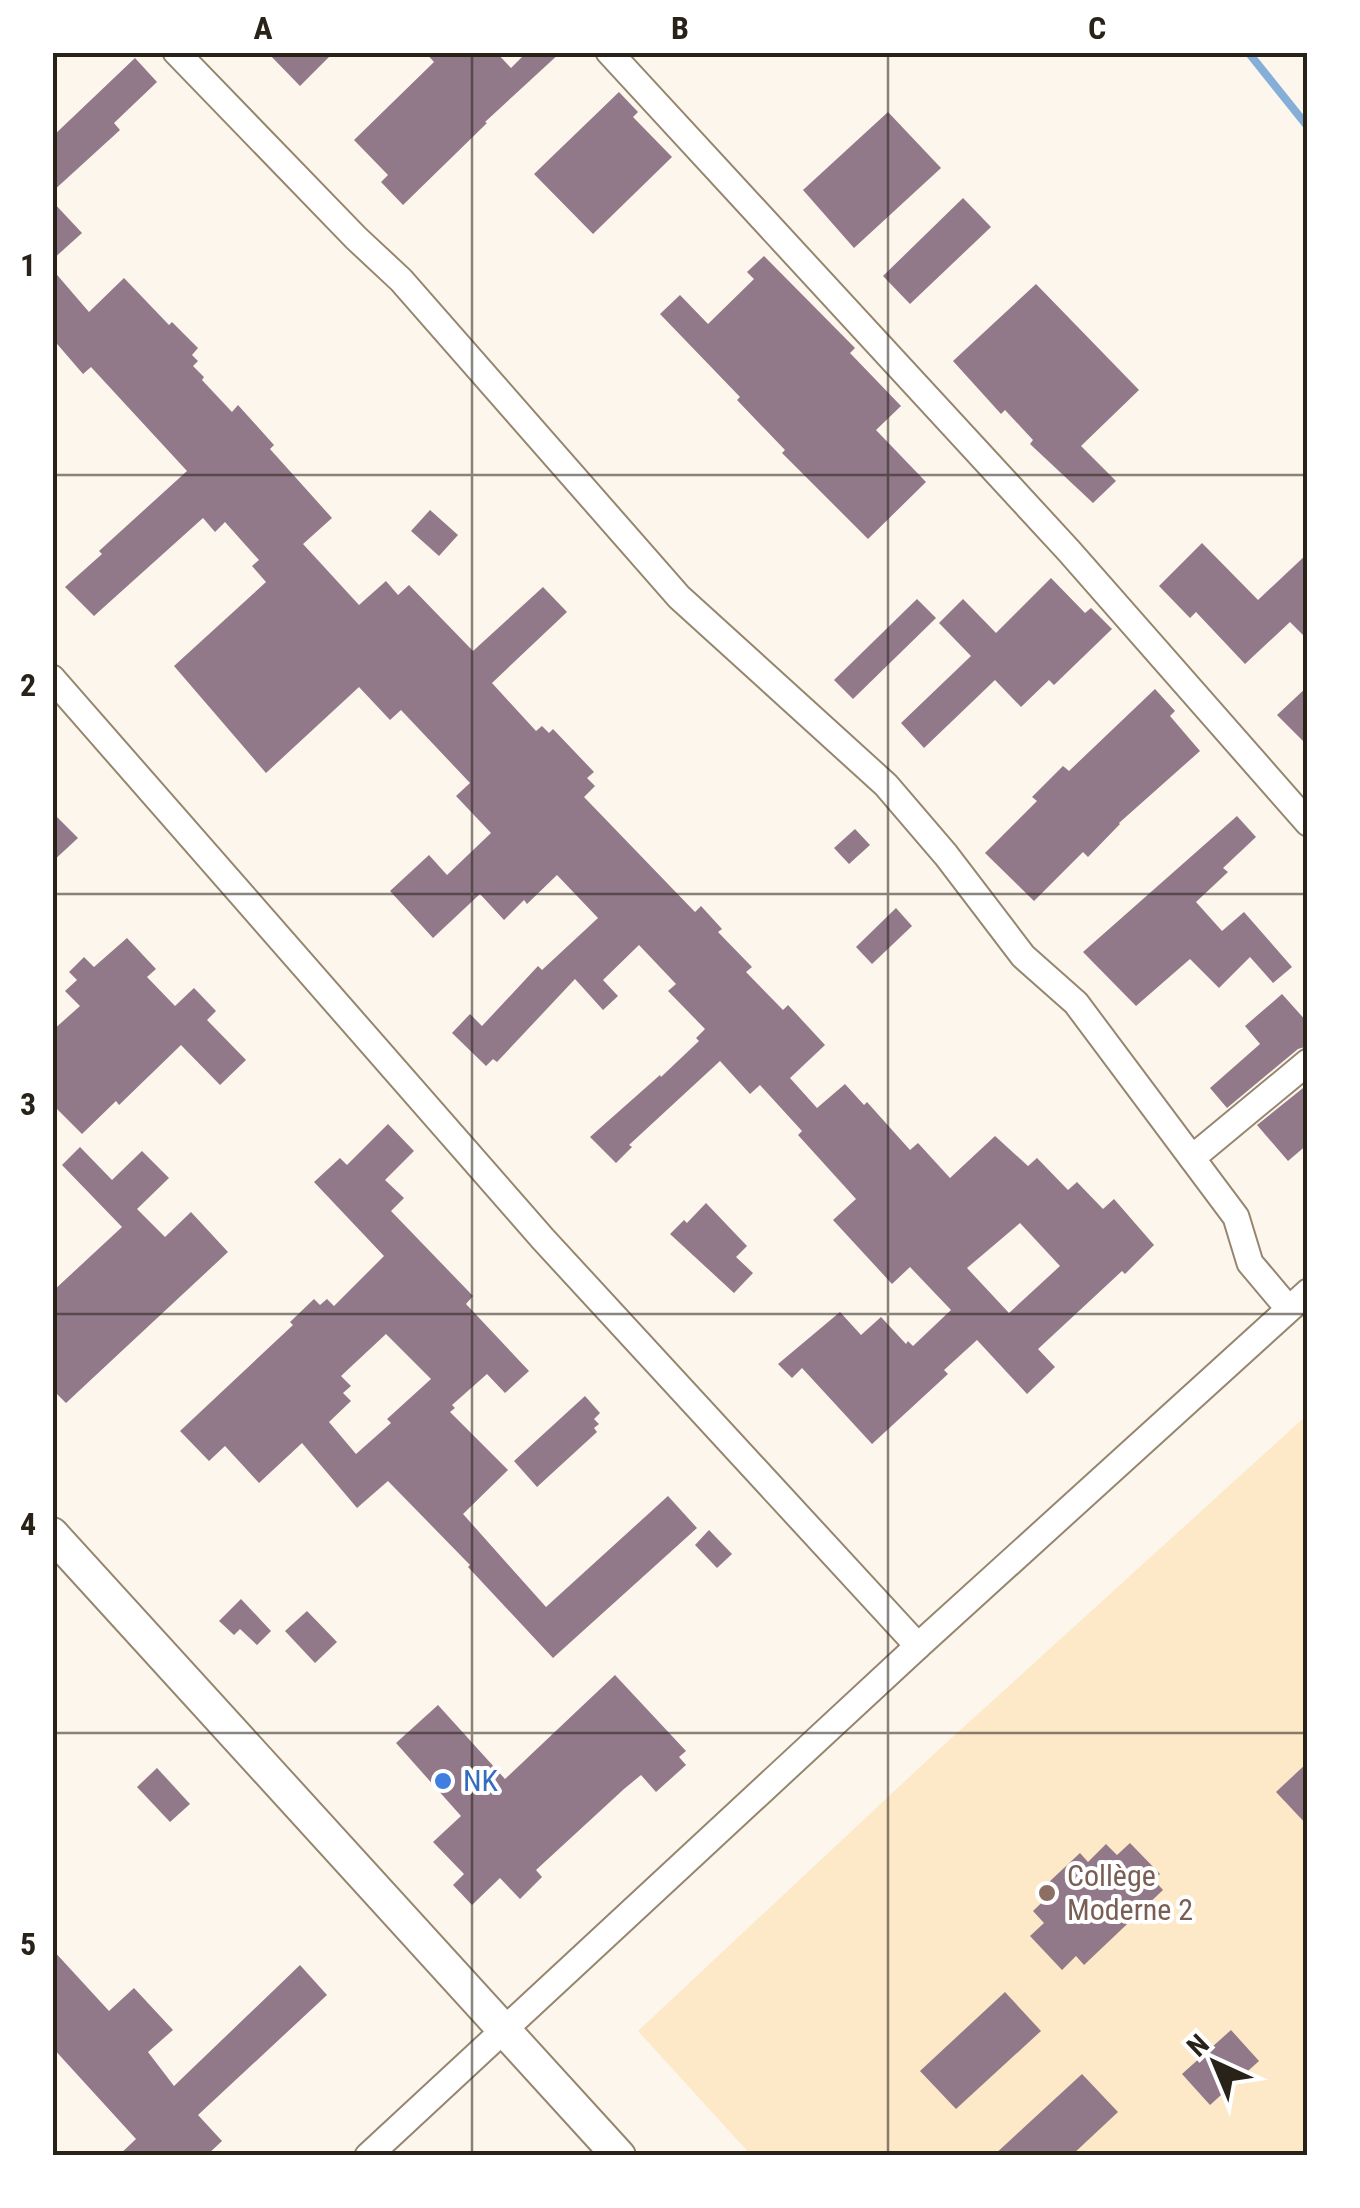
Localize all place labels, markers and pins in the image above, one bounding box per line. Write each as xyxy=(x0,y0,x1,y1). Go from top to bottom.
place label: NK xyxy=(463,1763,499,1798)
marker: NK xyxy=(432,1770,454,1792)
place label: Collège Moderne 2 xyxy=(1067,1858,1193,1927)
marker: Collège Moderne 2 xyxy=(1036,1882,1058,1904)

